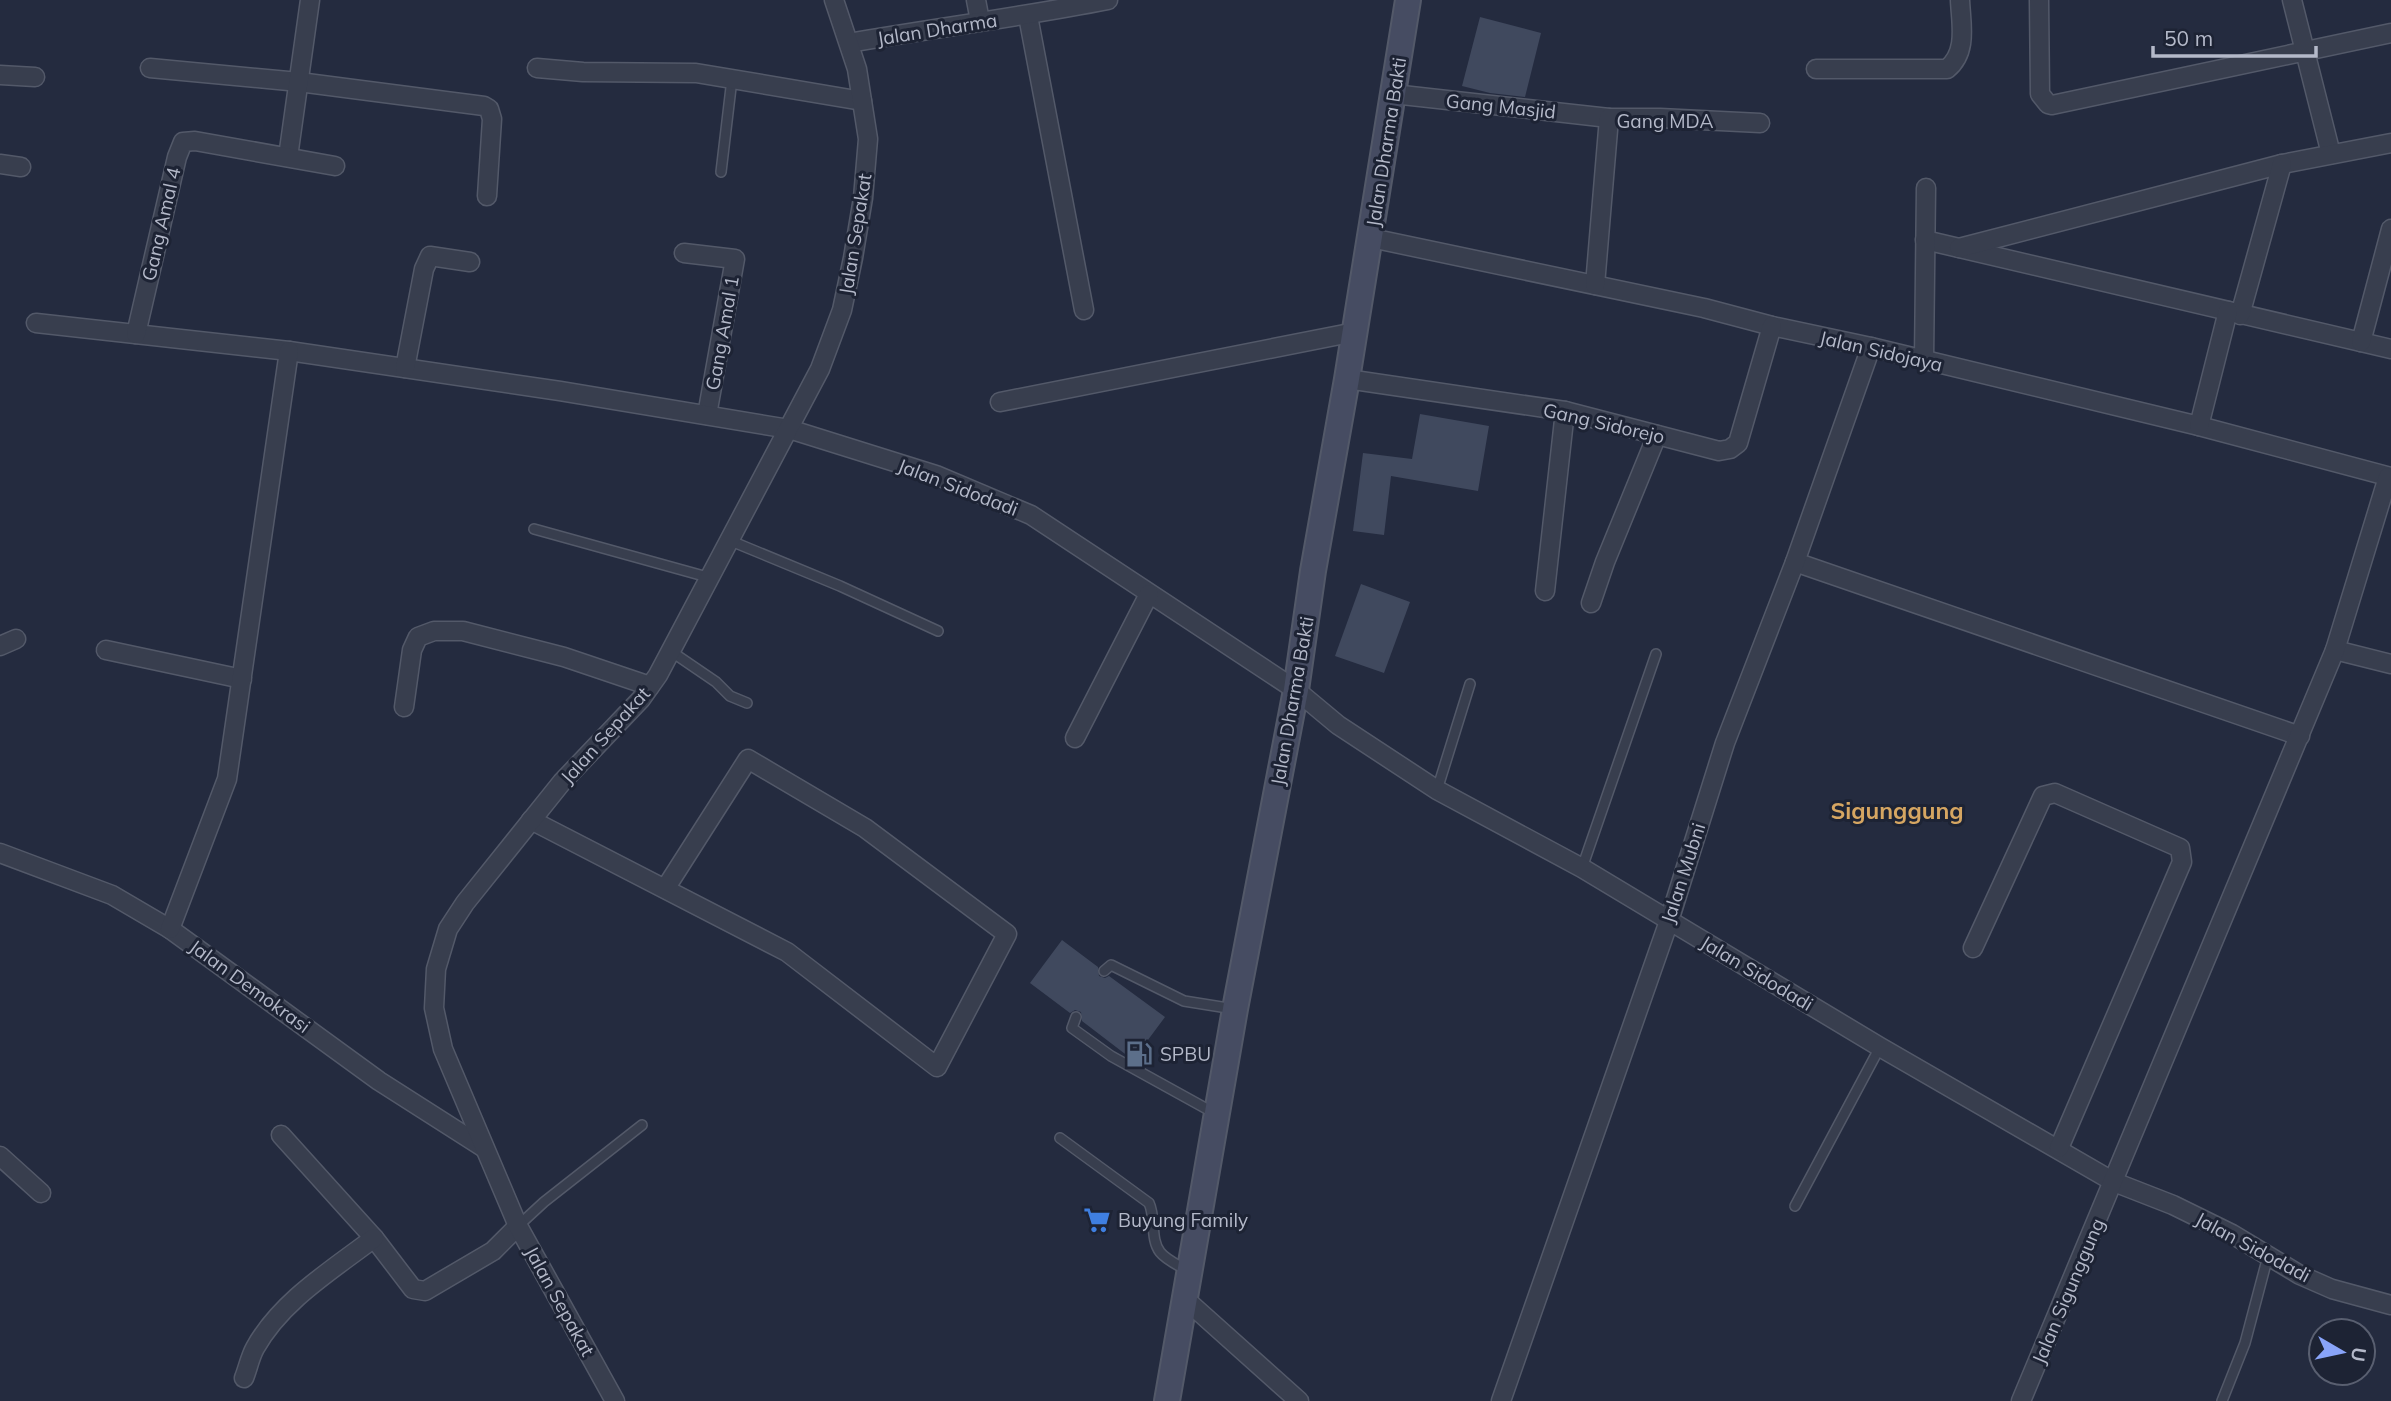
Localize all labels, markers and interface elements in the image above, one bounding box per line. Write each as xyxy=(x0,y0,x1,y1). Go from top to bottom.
street label: Jalan Dharma xyxy=(875,8,999,50)
scale bar xyxy=(2153,14,2316,58)
text: 50 m xyxy=(2164,25,2213,51)
street label: Jalan Dharma Bakti xyxy=(1361,55,1411,229)
street label: Gang Masjid xyxy=(1445,88,1557,124)
street label: Gang MDA xyxy=(1616,109,1714,133)
street label: Gang Amal 4 xyxy=(136,165,186,283)
street label: Jalan Sepakat xyxy=(834,171,876,296)
street label: Gang Amal 1 xyxy=(700,274,744,392)
street label: Jalan Sidojaya xyxy=(1817,325,1945,377)
street label: Gang Sidorejo xyxy=(1541,397,1667,449)
street label: Jalan Sidodadi xyxy=(894,453,1022,521)
street label: Jalan Dharma Bakti xyxy=(1265,615,1319,787)
street label: Jalan Sepakat xyxy=(555,681,655,789)
district label: Sigunggung xyxy=(1830,796,1964,825)
street label: Jalan Mubni xyxy=(1656,820,1710,926)
street label: Jalan Sidodadi xyxy=(1696,930,1818,1016)
street label: Jalan Demokrasi xyxy=(185,934,315,1038)
fuel station icon: SPBU xyxy=(1124,1039,1154,1069)
place label: SPBU xyxy=(1160,1042,1211,1066)
supermarket icon: Buyung Family xyxy=(1082,1205,1112,1235)
street label: Jalan Sidodadi xyxy=(2191,1207,2315,1287)
place label: Buyung Family xyxy=(1118,1208,1248,1232)
street label: Jalan Sigunggung xyxy=(2026,1214,2110,1368)
street label: Jalan Sepakat xyxy=(520,1242,600,1361)
north arrow xyxy=(2307,1317,2377,1387)
text: U xyxy=(2346,1346,2372,1363)

